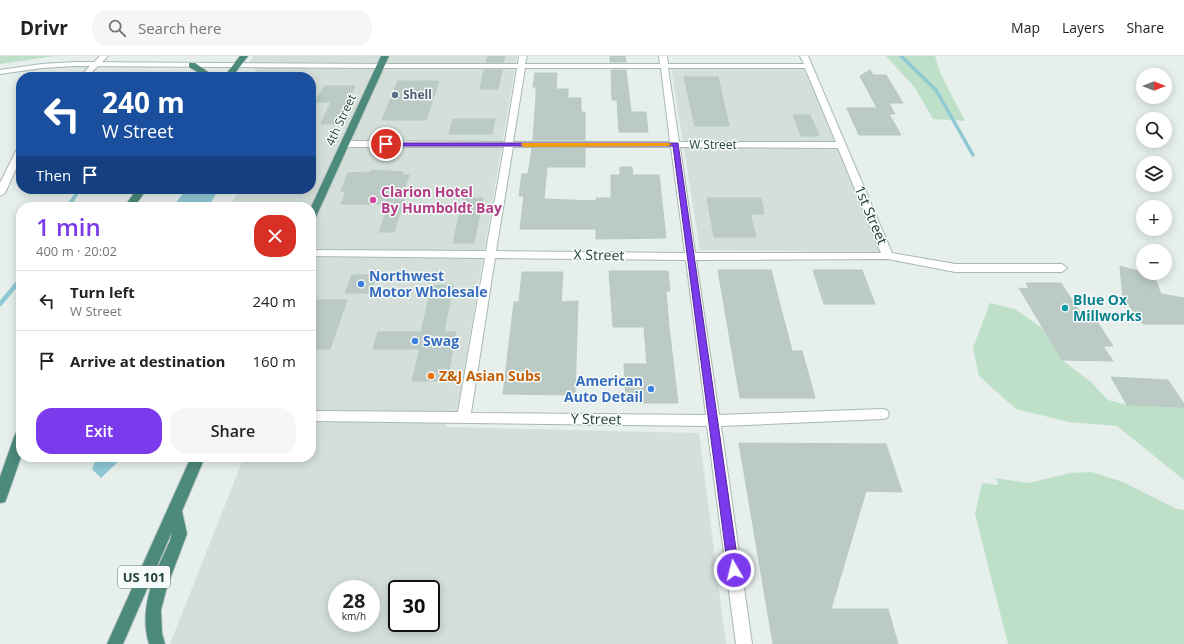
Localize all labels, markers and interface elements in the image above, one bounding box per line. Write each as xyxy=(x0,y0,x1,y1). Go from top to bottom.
search box xyxy=(92,10,372,46)
text: Drivr xyxy=(20,15,68,41)
icon: search xyxy=(106,17,128,39)
text: Search here xyxy=(138,18,222,38)
text: Map xyxy=(1011,18,1040,37)
text: Layers xyxy=(1062,18,1104,37)
text: Share xyxy=(1126,18,1164,37)
north arrow xyxy=(1136,68,1172,104)
map controls xyxy=(1136,68,1172,280)
text: 240 m xyxy=(102,83,185,121)
place label: Shell xyxy=(403,86,432,103)
icon: left xyxy=(36,88,88,140)
marker: Shell xyxy=(390,90,400,100)
street label: 4th Street xyxy=(321,91,360,148)
button: search xyxy=(1136,112,1172,148)
text: W Street xyxy=(102,119,174,143)
pin xyxy=(369,127,403,161)
icon: arrive xyxy=(375,133,397,155)
street label: W Street xyxy=(689,136,737,153)
button: layers xyxy=(1136,156,1172,192)
icon: arrive xyxy=(79,164,101,186)
text: Then xyxy=(36,165,71,185)
place label: Clarion Hotel By Humboldt Bay xyxy=(381,182,502,217)
street label: 1st Street xyxy=(851,182,892,247)
marker: Clarion Hotel By Humboldt Bay xyxy=(368,195,378,205)
button: + xyxy=(1136,200,1172,236)
text: 1 min xyxy=(36,210,101,243)
button: close xyxy=(254,215,296,257)
text: 400 m · 20:02 xyxy=(36,242,117,260)
button: − xyxy=(1136,244,1172,280)
street label: X Street xyxy=(573,245,625,264)
place label: Northwest Motor Wholesale xyxy=(369,266,488,301)
marker: Northwest Motor Wholesale xyxy=(356,279,366,289)
text: Turn left xyxy=(70,282,135,302)
icon: left xyxy=(36,290,58,312)
place label: Blue Ox Millworks xyxy=(1073,290,1142,325)
text: 240 m xyxy=(252,291,296,311)
text: W Street xyxy=(70,302,122,320)
marker: Blue Ox Millworks xyxy=(1060,303,1070,313)
place label: Swag xyxy=(423,331,459,350)
marker: Swag xyxy=(410,336,420,346)
icon: arrive xyxy=(36,350,58,372)
text: Arrive at destination xyxy=(70,351,225,371)
text: 160 m xyxy=(252,351,296,371)
place label: Z&J Asian Subs xyxy=(439,366,541,385)
marker: Z&J Asian Subs xyxy=(426,371,436,381)
place label: American Auto Detail xyxy=(564,371,643,406)
marker: American Auto Detail xyxy=(646,384,656,394)
button: Exit xyxy=(36,408,162,454)
button: Share xyxy=(170,408,296,454)
street label: Y Street xyxy=(571,409,621,428)
position arrow xyxy=(713,549,755,591)
road number: US 101 xyxy=(118,566,170,588)
speed limit sign: 30 xyxy=(388,580,440,632)
text: 28 xyxy=(343,587,365,614)
text: km/h xyxy=(342,609,366,623)

